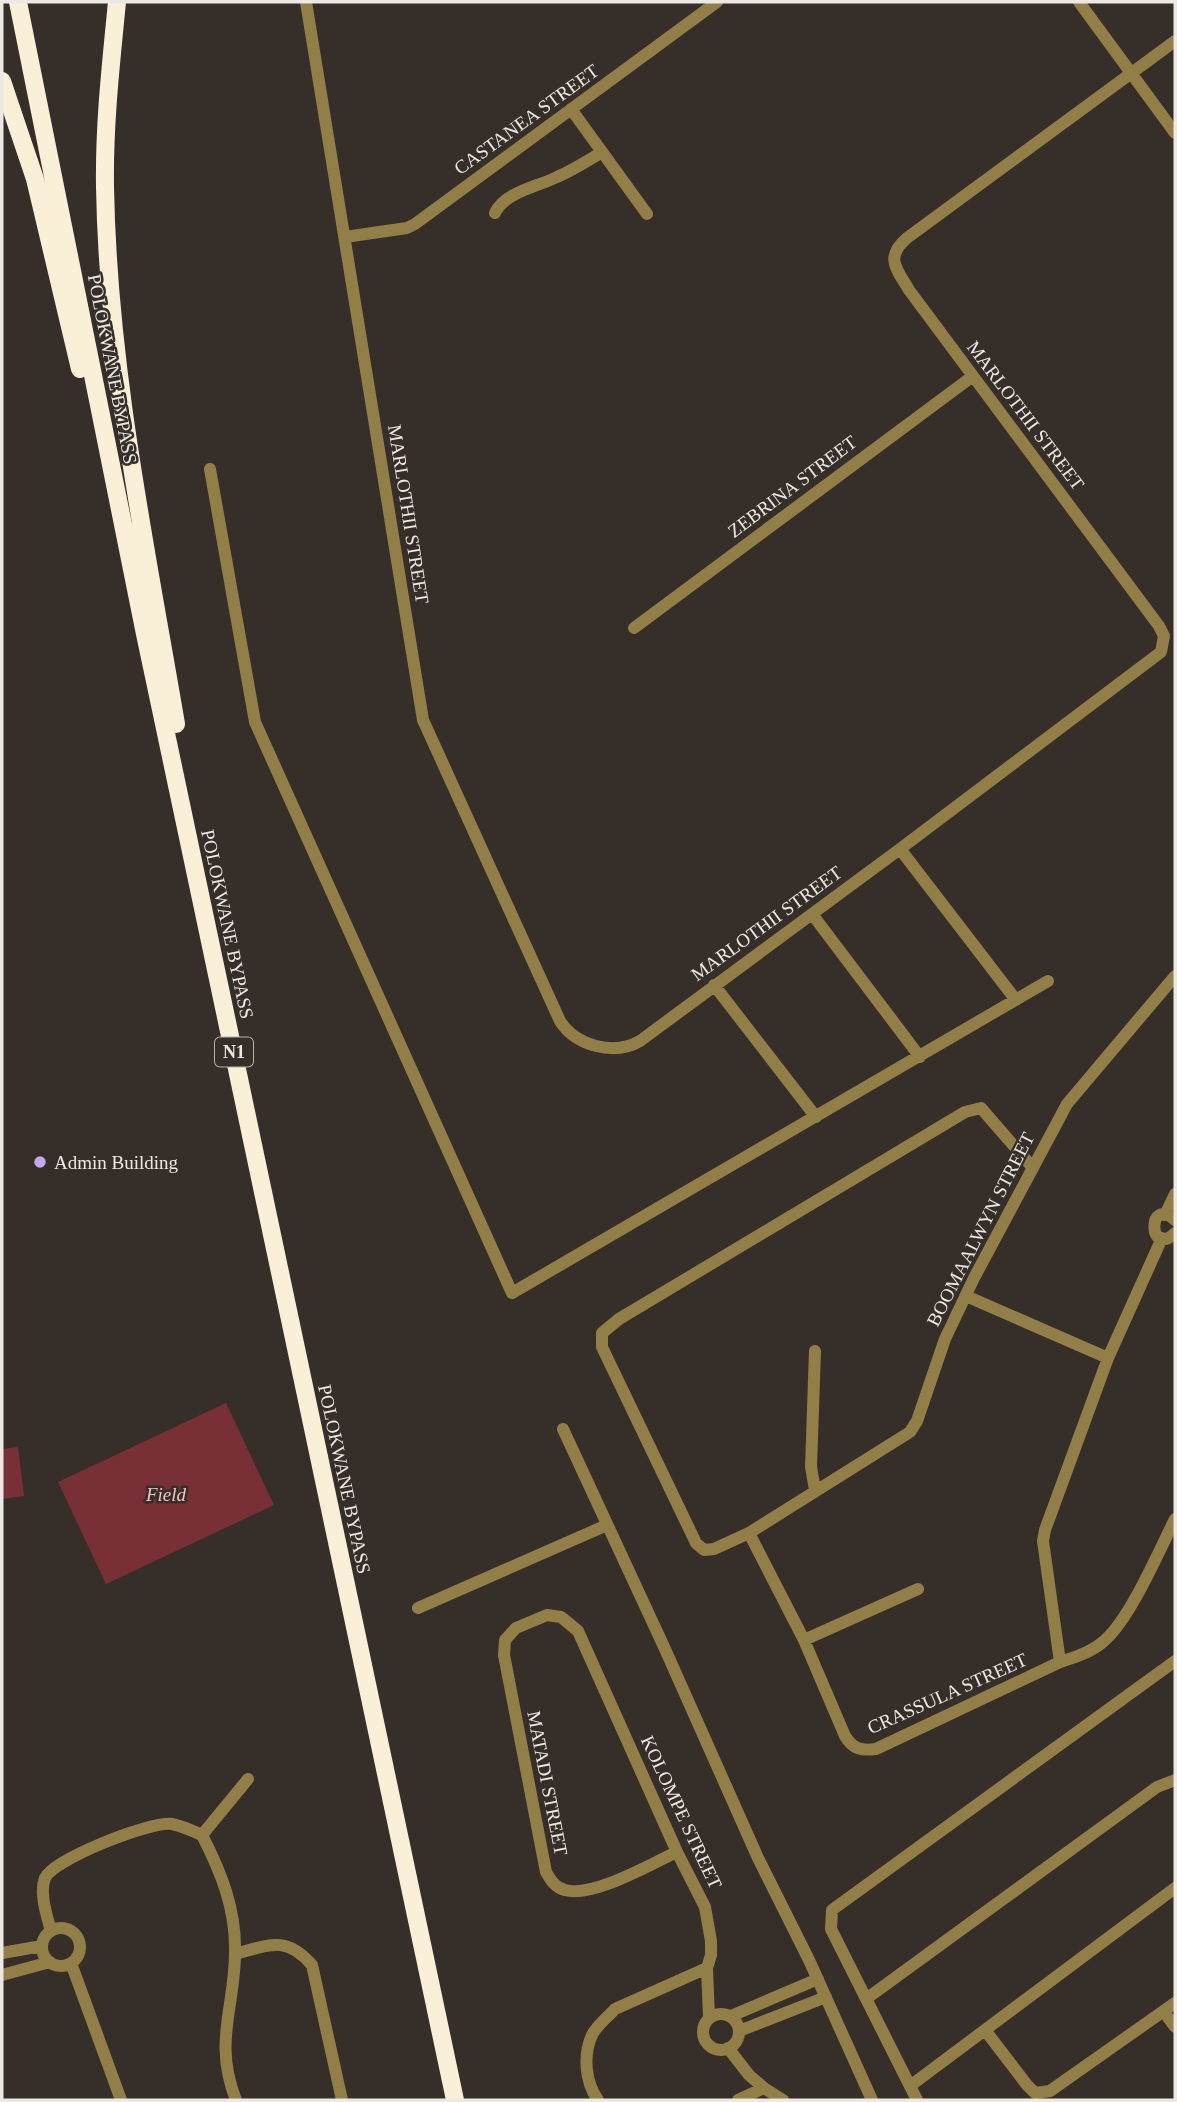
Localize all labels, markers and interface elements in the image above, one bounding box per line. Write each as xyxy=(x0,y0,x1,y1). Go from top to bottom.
street label: CASTANEA STREET xyxy=(450,60,603,179)
street label: POLOKWANE BYPASS xyxy=(84,272,141,466)
street label: MARLOTHII STREET xyxy=(963,337,1089,494)
street label: MARLOTHII STREET xyxy=(384,423,433,605)
street label: ZEBRINA STREET xyxy=(724,431,861,542)
street label: POLOKWANE BYPASS xyxy=(197,828,258,1021)
street label: MARLOTHII STREET xyxy=(687,861,846,985)
road number: N1 xyxy=(215,1037,253,1066)
street label: BOOMAALWYN STREET xyxy=(922,1129,1039,1330)
place label: Admin Building xyxy=(54,1152,179,1173)
marker: Admin Building xyxy=(32,1154,48,1170)
street label: POLOKWANE BYPASS xyxy=(314,1383,375,1576)
park label: Field xyxy=(145,1484,187,1505)
street label: CRASSULA STREET xyxy=(864,1649,1031,1738)
street label: MATADI STREET xyxy=(523,1709,572,1858)
street label: KOLOMPE STREET xyxy=(637,1732,726,1892)

